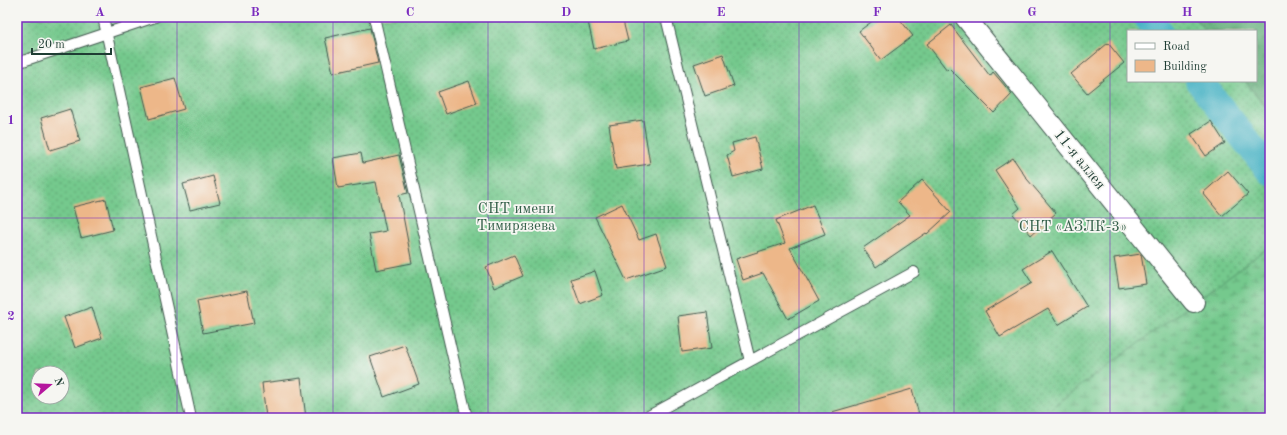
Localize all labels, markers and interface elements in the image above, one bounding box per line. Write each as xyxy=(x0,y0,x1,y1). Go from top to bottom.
text: A xyxy=(95,6,105,19)
text: B xyxy=(250,6,260,19)
text: C xyxy=(406,6,414,19)
text: D xyxy=(561,6,571,19)
text: E xyxy=(717,6,726,19)
text: F xyxy=(873,6,882,19)
text: G xyxy=(1027,6,1037,19)
text: H xyxy=(1182,6,1193,19)
scale bar xyxy=(32,30,111,56)
legend xyxy=(1127,30,1257,82)
text: 20 m xyxy=(38,39,65,51)
text: Road xyxy=(1163,41,1190,53)
text: Building xyxy=(1163,61,1207,73)
text: 1 xyxy=(7,114,15,127)
street label: 11-я аллея xyxy=(1050,127,1108,193)
park label: СНТ имени Тимирязева xyxy=(476,202,556,234)
park label: СНТ «АЗЛК-3» xyxy=(1019,220,1127,235)
text: 2 xyxy=(7,310,15,323)
north arrow xyxy=(30,365,70,405)
text: N xyxy=(51,376,65,389)

